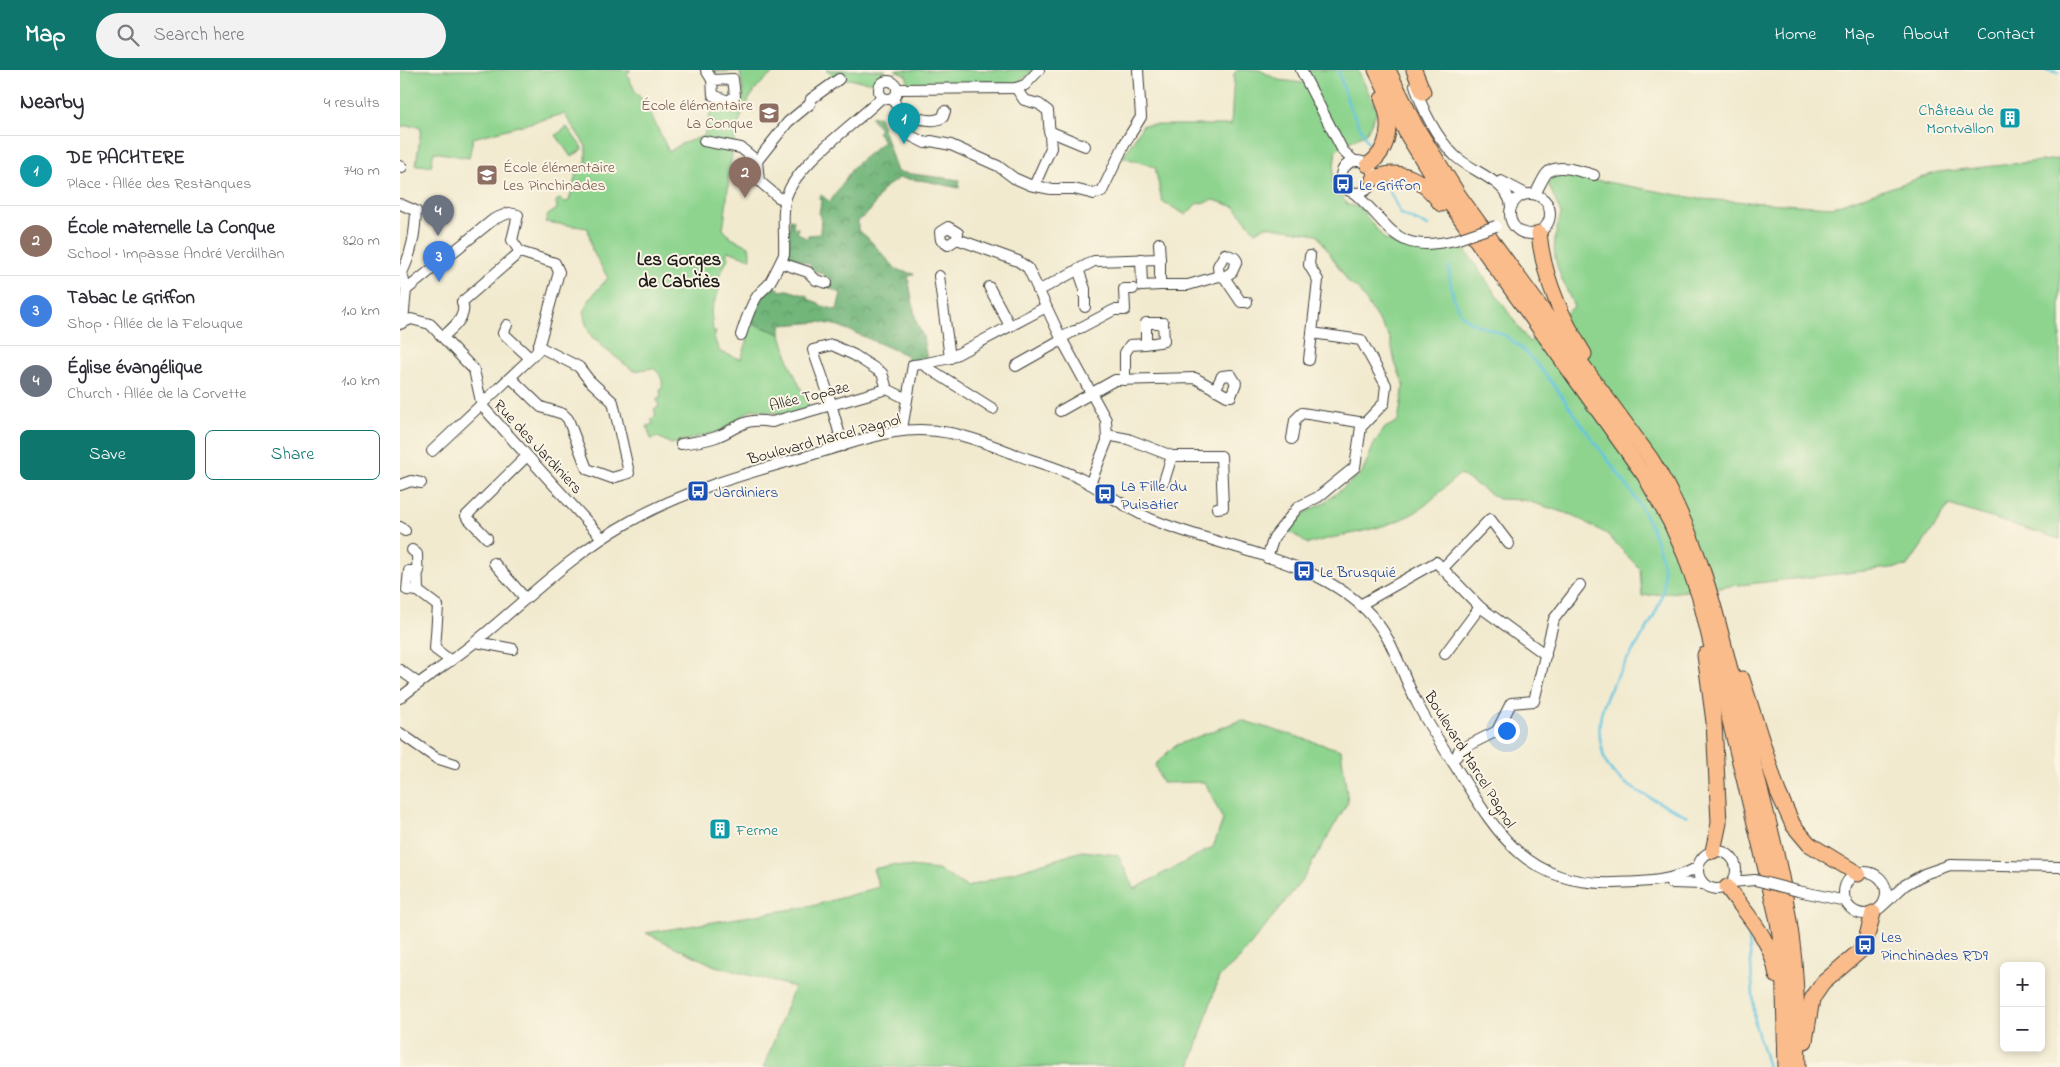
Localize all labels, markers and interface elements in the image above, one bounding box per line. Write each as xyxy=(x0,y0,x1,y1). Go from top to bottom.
search box xyxy=(96,13,446,58)
text: Map xyxy=(25,18,66,53)
icon: search xyxy=(114,21,142,49)
text: Search here xyxy=(154,22,245,49)
text: Home xyxy=(1775,22,1816,48)
text: Map xyxy=(1844,22,1875,48)
text: About xyxy=(1903,22,1949,48)
text: Contact xyxy=(1977,22,2035,48)
text: Nearby xyxy=(20,88,84,118)
text: 4 results xyxy=(324,91,380,115)
place label: École élémentaire La Conque xyxy=(641,94,754,136)
place label: Château de Montvallon xyxy=(1919,99,1995,141)
school or university icon: École élémentaire La Conque xyxy=(757,101,781,125)
pin: 1 xyxy=(888,103,920,144)
building icon: Château de Montvallon xyxy=(1998,106,2022,130)
text: DE PACHTERE xyxy=(67,145,185,172)
place label: École élémentaire Les Pinchinades xyxy=(503,156,616,198)
pin: 2 xyxy=(729,157,761,198)
text: 1 xyxy=(33,159,39,183)
text: 740 m xyxy=(343,159,380,183)
school or university icon: École élémentaire Les Pinchinades xyxy=(475,163,499,187)
text: Place · Allée des Restanques xyxy=(67,172,251,196)
bus stop icon: Le Griffon xyxy=(1331,172,1355,196)
place label: Le Griffon xyxy=(1359,174,1421,198)
pin: 4 xyxy=(422,195,454,236)
text: École maternelle La Conque xyxy=(67,215,275,242)
text: 2 xyxy=(32,229,40,253)
text: 820 m xyxy=(343,229,380,253)
pin: 3 xyxy=(423,241,455,282)
text: School · Impasse André Verdilhan xyxy=(67,242,284,266)
district label: Les Gorges de Cabriès xyxy=(637,247,722,296)
text: Tabac Le Griffon xyxy=(67,285,195,312)
text: 3 xyxy=(33,299,39,323)
text: 1.0 km xyxy=(341,299,380,323)
text: Shop · Allée de la Felouque xyxy=(67,312,243,336)
text: Église évangélique xyxy=(67,355,202,382)
text: 4 xyxy=(33,369,39,393)
text: 1.0 km xyxy=(341,369,380,393)
street label: Allée Topaze xyxy=(767,375,853,418)
text: Church · Allée de la Corvette xyxy=(67,382,246,406)
street label: Rue des Jardiniers xyxy=(487,395,588,500)
street label: Boulevard Marcel Pagnol xyxy=(744,408,904,472)
button: Save xyxy=(20,430,195,480)
button: Share xyxy=(205,430,380,480)
place label: La Fille du Puisatier xyxy=(1121,475,1187,517)
bus stop icon: Jardiniers xyxy=(686,479,710,503)
place label: Jardiniers xyxy=(714,481,778,505)
bus stop icon: La Fille du Puisatier xyxy=(1093,482,1117,506)
bus stop icon: Le Brusquié xyxy=(1292,559,1316,583)
place label: Le Brusquié xyxy=(1320,561,1397,585)
street label: Boulevard Marcel Pagnol xyxy=(1417,686,1521,834)
your location xyxy=(1494,718,1520,744)
building icon: Ferme xyxy=(708,817,732,841)
place label: Ferme xyxy=(735,819,779,843)
place label: Les Pinchinades RD9 xyxy=(1881,926,1988,968)
bus stop icon: Les Pinchinades RD9 xyxy=(1853,933,1877,957)
map controls xyxy=(2000,962,2045,1052)
button: + xyxy=(2000,962,2045,1007)
button: − xyxy=(2000,1007,2045,1052)

